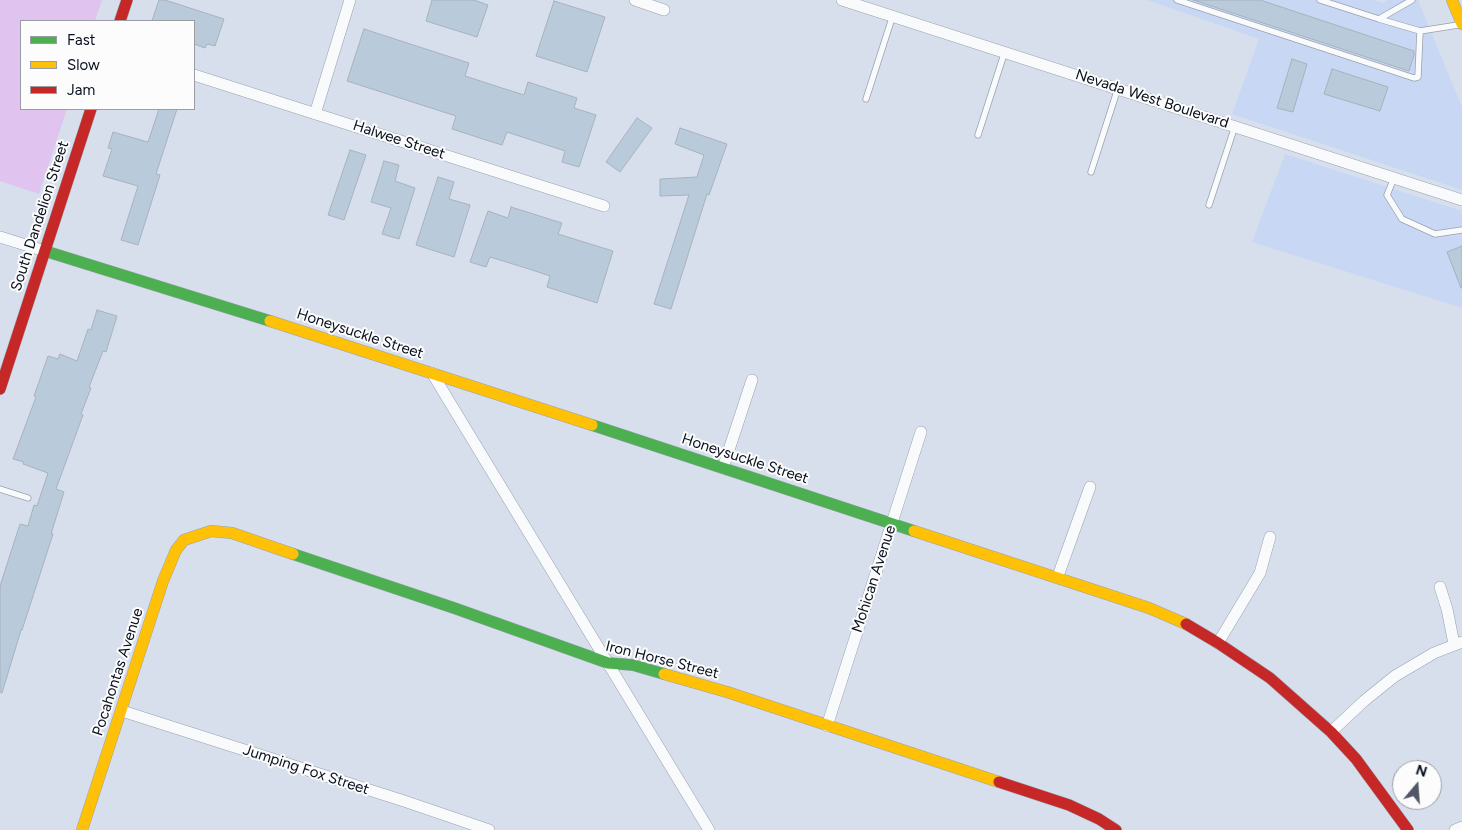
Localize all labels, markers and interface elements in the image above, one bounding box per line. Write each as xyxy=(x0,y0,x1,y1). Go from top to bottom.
legend xyxy=(20,20,195,110)
text: Fast xyxy=(67,31,95,49)
text: Slow xyxy=(67,56,100,74)
street label: Nevada West Boulevard xyxy=(1073,66,1231,132)
text: Jam xyxy=(67,81,95,99)
street label: Halwee Street xyxy=(351,117,447,163)
street label: South Dandelion Street xyxy=(7,139,73,293)
street label: Honeysuckle Street xyxy=(294,305,426,363)
street label: Honeysuckle Street xyxy=(679,430,811,488)
street label: Mohican Avenue xyxy=(848,523,900,635)
street label: Pocahontas Avenue xyxy=(89,606,147,738)
street label: Iron Horse Street xyxy=(604,637,720,683)
street label: Jumping Fox Street xyxy=(241,741,371,799)
north arrow xyxy=(1392,760,1442,810)
text: N xyxy=(1414,761,1429,781)

